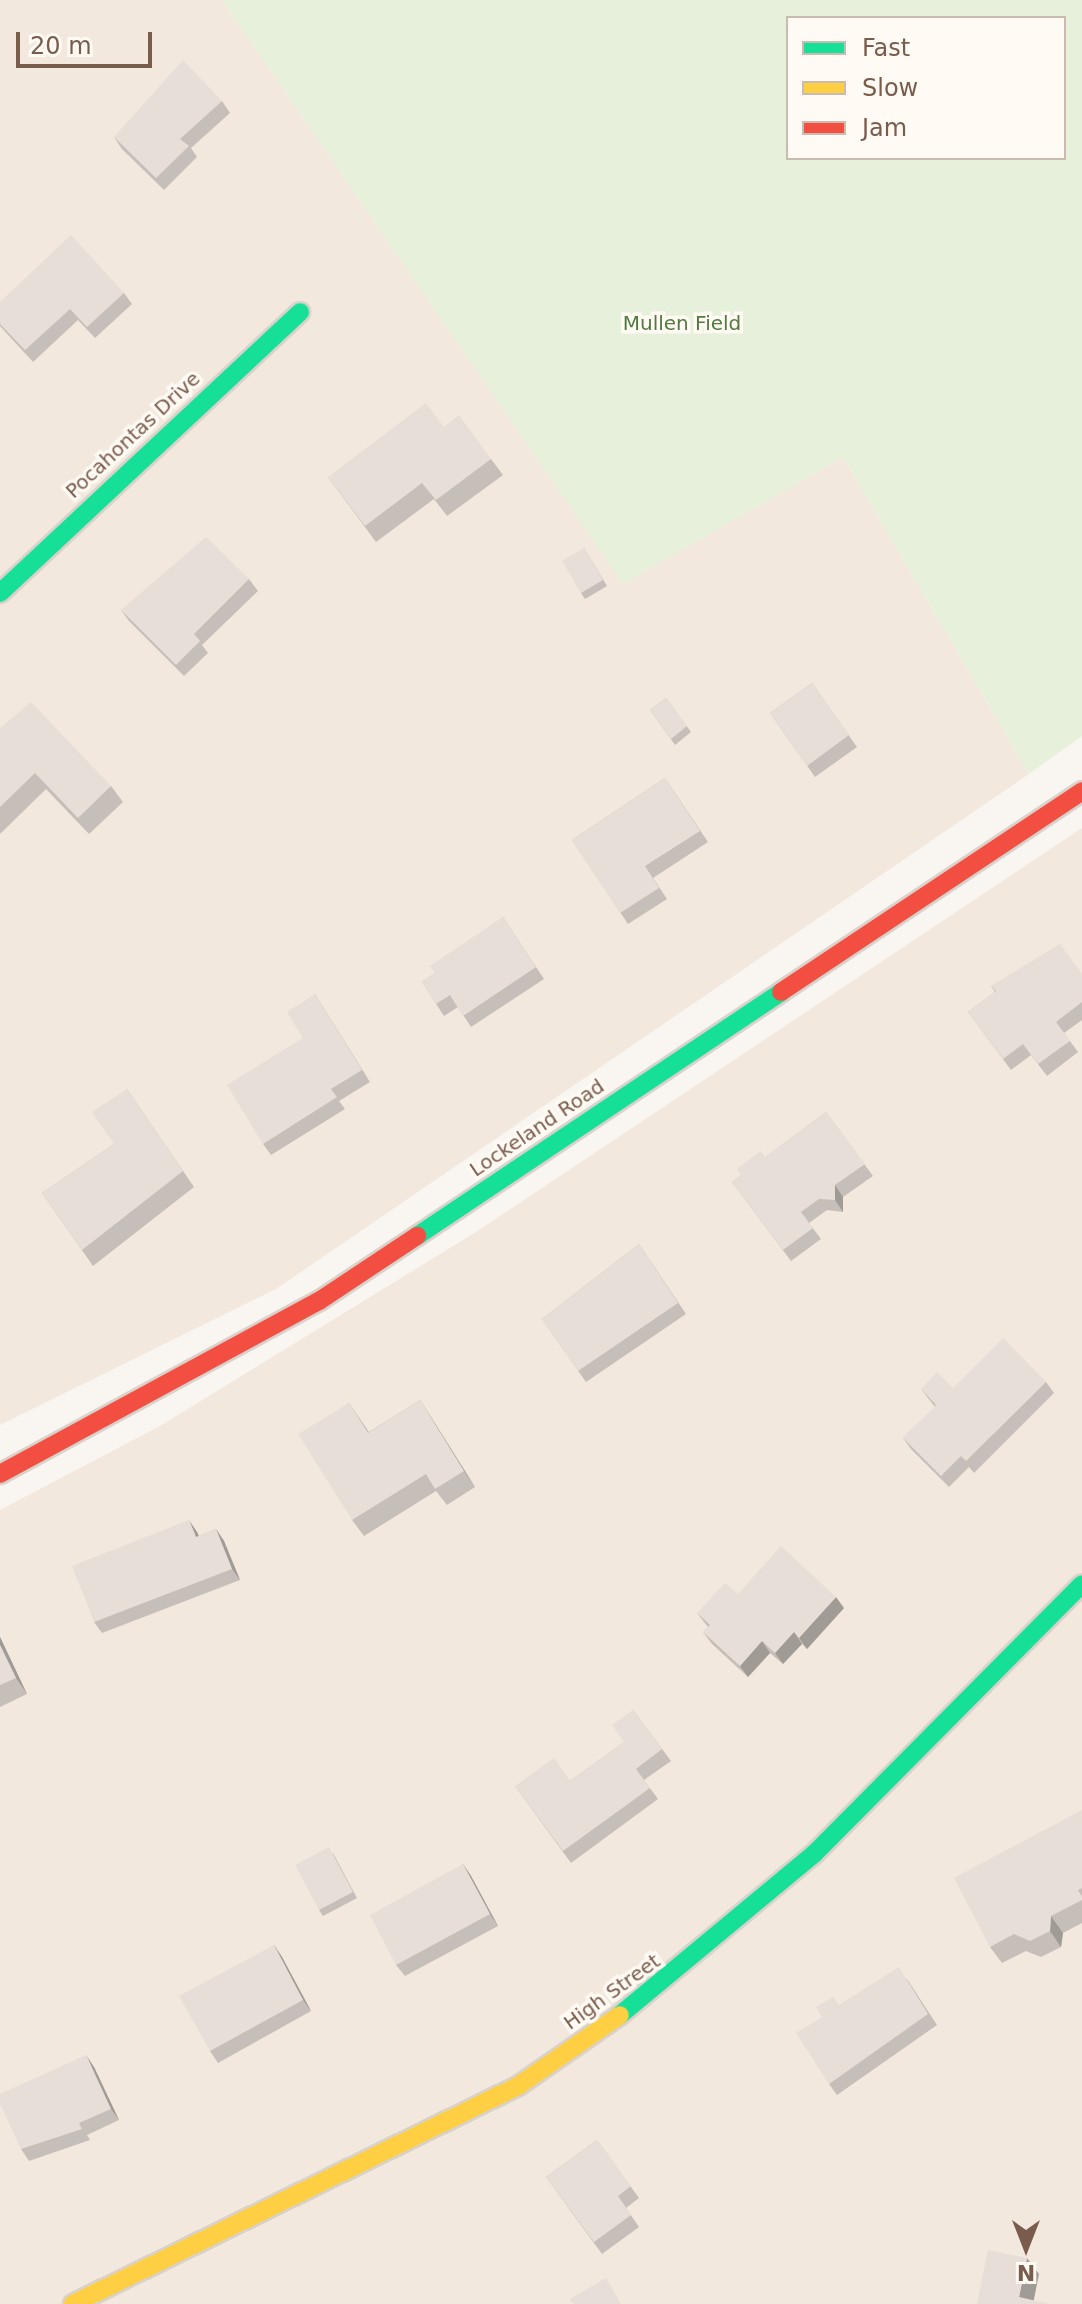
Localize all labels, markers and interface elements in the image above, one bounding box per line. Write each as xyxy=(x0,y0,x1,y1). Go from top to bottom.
scale bar xyxy=(20,16,156,66)
legend xyxy=(786,16,1066,160)
text: 20 m xyxy=(30,32,92,60)
text: Fast xyxy=(862,34,910,62)
text: Slow xyxy=(862,74,918,102)
text: Jam xyxy=(862,114,907,142)
park label: Mullen Field xyxy=(623,311,741,335)
street label: Pocahontas Drive xyxy=(61,367,205,503)
street label: Lockeland Road xyxy=(465,1074,609,1182)
street label: High Street xyxy=(559,1949,665,2035)
north arrow xyxy=(986,2208,1066,2288)
text: N xyxy=(1017,2260,1035,2285)

